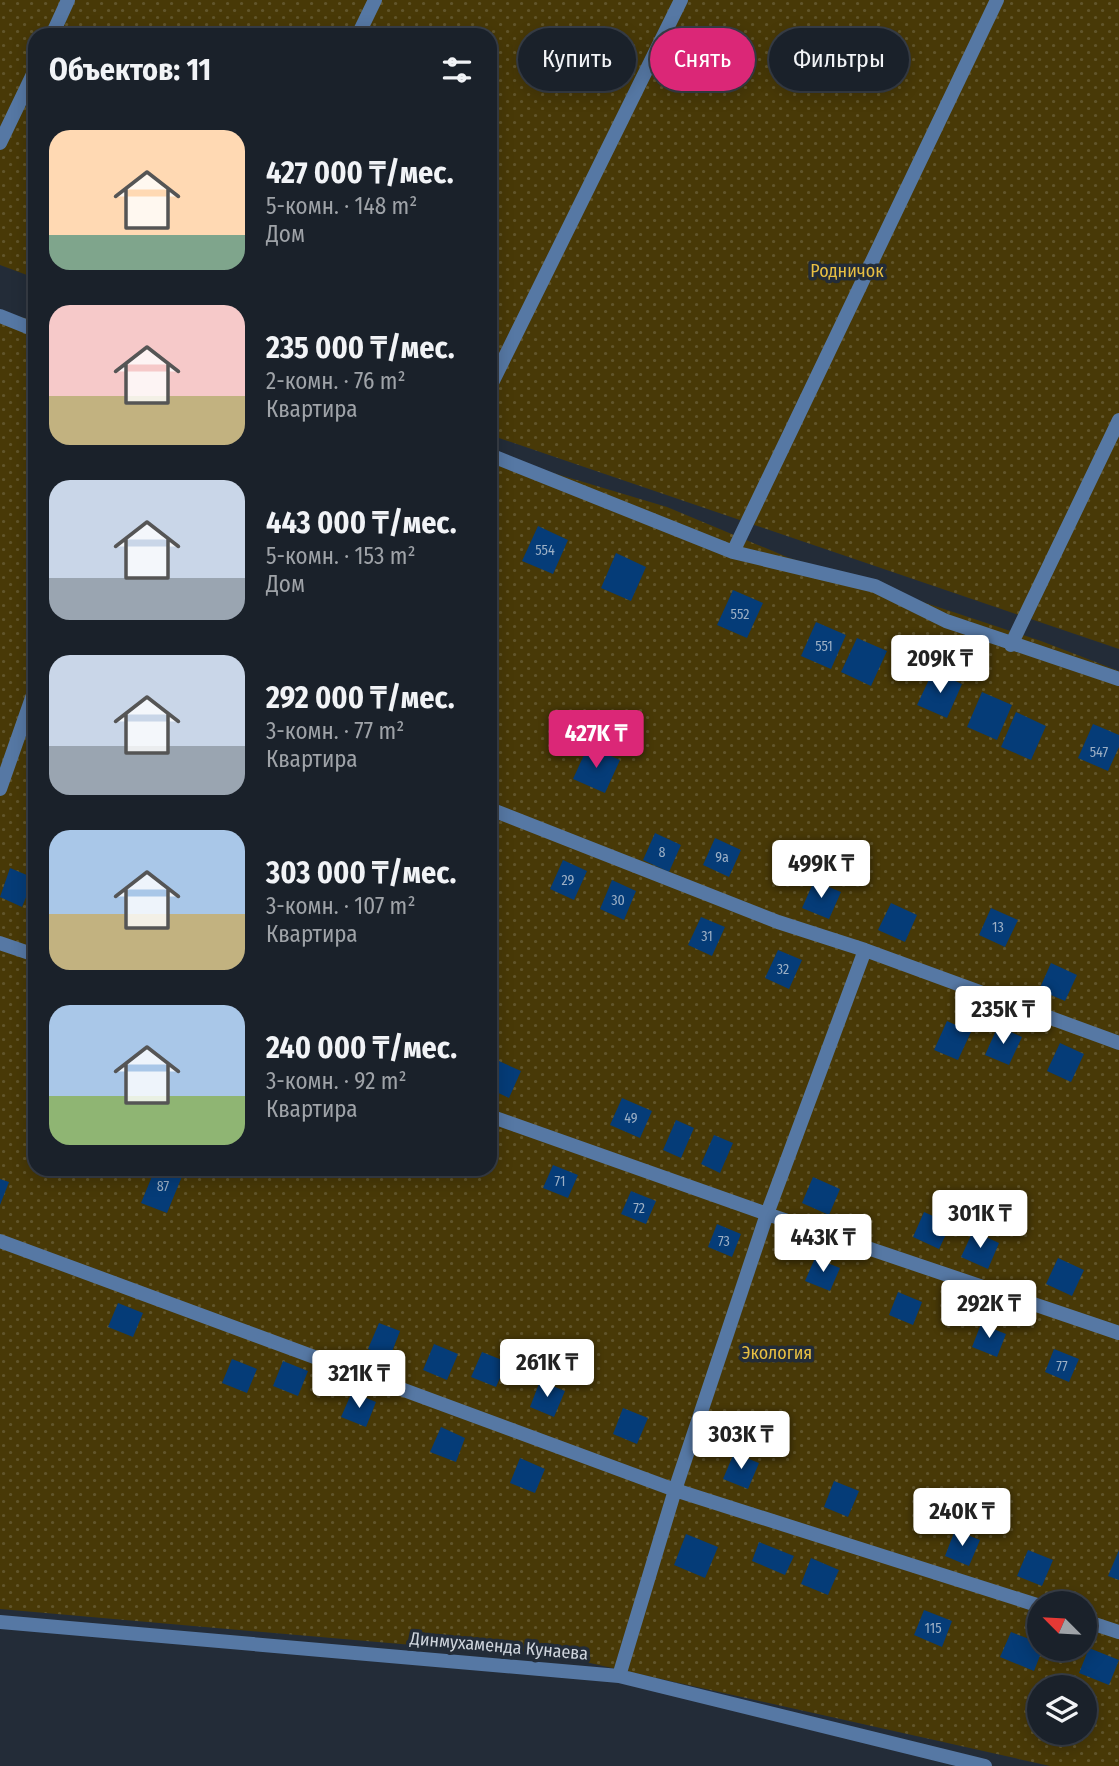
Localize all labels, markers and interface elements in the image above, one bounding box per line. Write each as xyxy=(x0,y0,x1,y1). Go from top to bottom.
chip: Купить xyxy=(518,28,636,91)
chip: Снять xyxy=(650,28,755,91)
chip: Фильтры xyxy=(769,28,909,91)
icon: filters xyxy=(438,51,476,89)
text: Объектов: 11 xyxy=(49,52,211,88)
text: 427 000 ₸/мес. xyxy=(266,155,454,191)
icon: home xyxy=(105,158,189,242)
text: 5-комн. · 148 m² xyxy=(266,192,417,220)
text: Дом xyxy=(266,220,305,248)
park label: Родничок xyxy=(810,260,884,282)
text: 235 000 ₸/мес. xyxy=(266,330,455,366)
icon: home xyxy=(105,333,189,417)
text: 2-комн. · 76 m² xyxy=(266,367,406,395)
text: Квартира xyxy=(266,395,358,423)
text: 443 000 ₸/мес. xyxy=(266,505,457,541)
icon: home xyxy=(105,508,189,592)
text: 5-комн. · 153 m² xyxy=(266,542,416,570)
house number: 554 xyxy=(535,542,555,559)
text: Дом xyxy=(266,570,305,598)
house number: 552 xyxy=(731,606,749,623)
pin: 209K ₸ xyxy=(883,636,997,695)
house number: 551 xyxy=(815,638,833,655)
text: 209K ₸ xyxy=(907,644,973,672)
text: 292 000 ₸/мес. xyxy=(266,680,455,716)
icon: home xyxy=(105,683,189,767)
pin: 427K ₸ xyxy=(539,710,653,770)
text: 3-комн. · 77 m² xyxy=(266,717,404,745)
text: 427K ₸ xyxy=(565,719,627,747)
house number: 547 xyxy=(1090,744,1109,761)
text: Квартира xyxy=(266,745,358,773)
pin: 499K ₸ xyxy=(764,841,878,900)
house number: 8 xyxy=(659,844,666,861)
house number: 9а xyxy=(715,849,729,866)
text: 499K ₸ xyxy=(788,849,854,877)
text: 303 000 ₸/мес. xyxy=(266,855,456,891)
icon: home xyxy=(105,858,189,942)
house number: 29 xyxy=(562,872,575,889)
text: 3-комн. · 107 m² xyxy=(266,892,416,920)
house number: 30 xyxy=(611,892,625,909)
house number: 13 xyxy=(992,919,1004,936)
text: Квартира xyxy=(266,920,358,948)
house number: 31 xyxy=(701,928,713,945)
house number: 32 xyxy=(777,961,789,978)
pin: 235K ₸ xyxy=(946,986,1060,1046)
text: 235K ₸ xyxy=(971,995,1035,1023)
text: 240 000 ₸/мес. xyxy=(266,1030,457,1066)
icon: home xyxy=(105,1033,189,1117)
text: 3-комн. · 92 m² xyxy=(266,1067,407,1095)
text: Квартира xyxy=(266,1095,358,1123)
house number: 49 xyxy=(624,1110,638,1127)
house number: 71 xyxy=(555,1173,565,1190)
house number: 87 xyxy=(157,1178,170,1195)
pin: 301K ₸ xyxy=(923,1190,1037,1250)
text: 301K ₸ xyxy=(948,1199,1012,1227)
house number: 72 xyxy=(633,1200,645,1217)
pin: 443K ₸ xyxy=(766,1214,880,1274)
text: 443K ₸ xyxy=(791,1223,855,1251)
house number: 73 xyxy=(718,1233,730,1250)
pin: 292K ₸ xyxy=(932,1280,1046,1340)
text: 292K ₸ xyxy=(957,1289,1021,1317)
pin: 261K ₸ xyxy=(490,1340,604,1399)
park label: Экология xyxy=(742,1342,812,1364)
text: 261K ₸ xyxy=(516,1348,578,1376)
pin: 321K ₸ xyxy=(302,1350,416,1410)
house number: 77 xyxy=(1056,1358,1068,1375)
text: 321K ₸ xyxy=(328,1359,390,1387)
pin: 303K ₸ xyxy=(684,1412,798,1471)
text: 303K ₸ xyxy=(709,1420,773,1448)
pin: 240K ₸ xyxy=(905,1488,1019,1548)
text: 240K ₸ xyxy=(929,1497,995,1525)
north arrow xyxy=(1027,1591,1097,1661)
map controls xyxy=(1027,1591,1097,1745)
house number: 115 xyxy=(924,1620,942,1637)
street label: Динмухаменда Кунаева xyxy=(408,1627,589,1665)
button: layers xyxy=(1027,1675,1097,1745)

